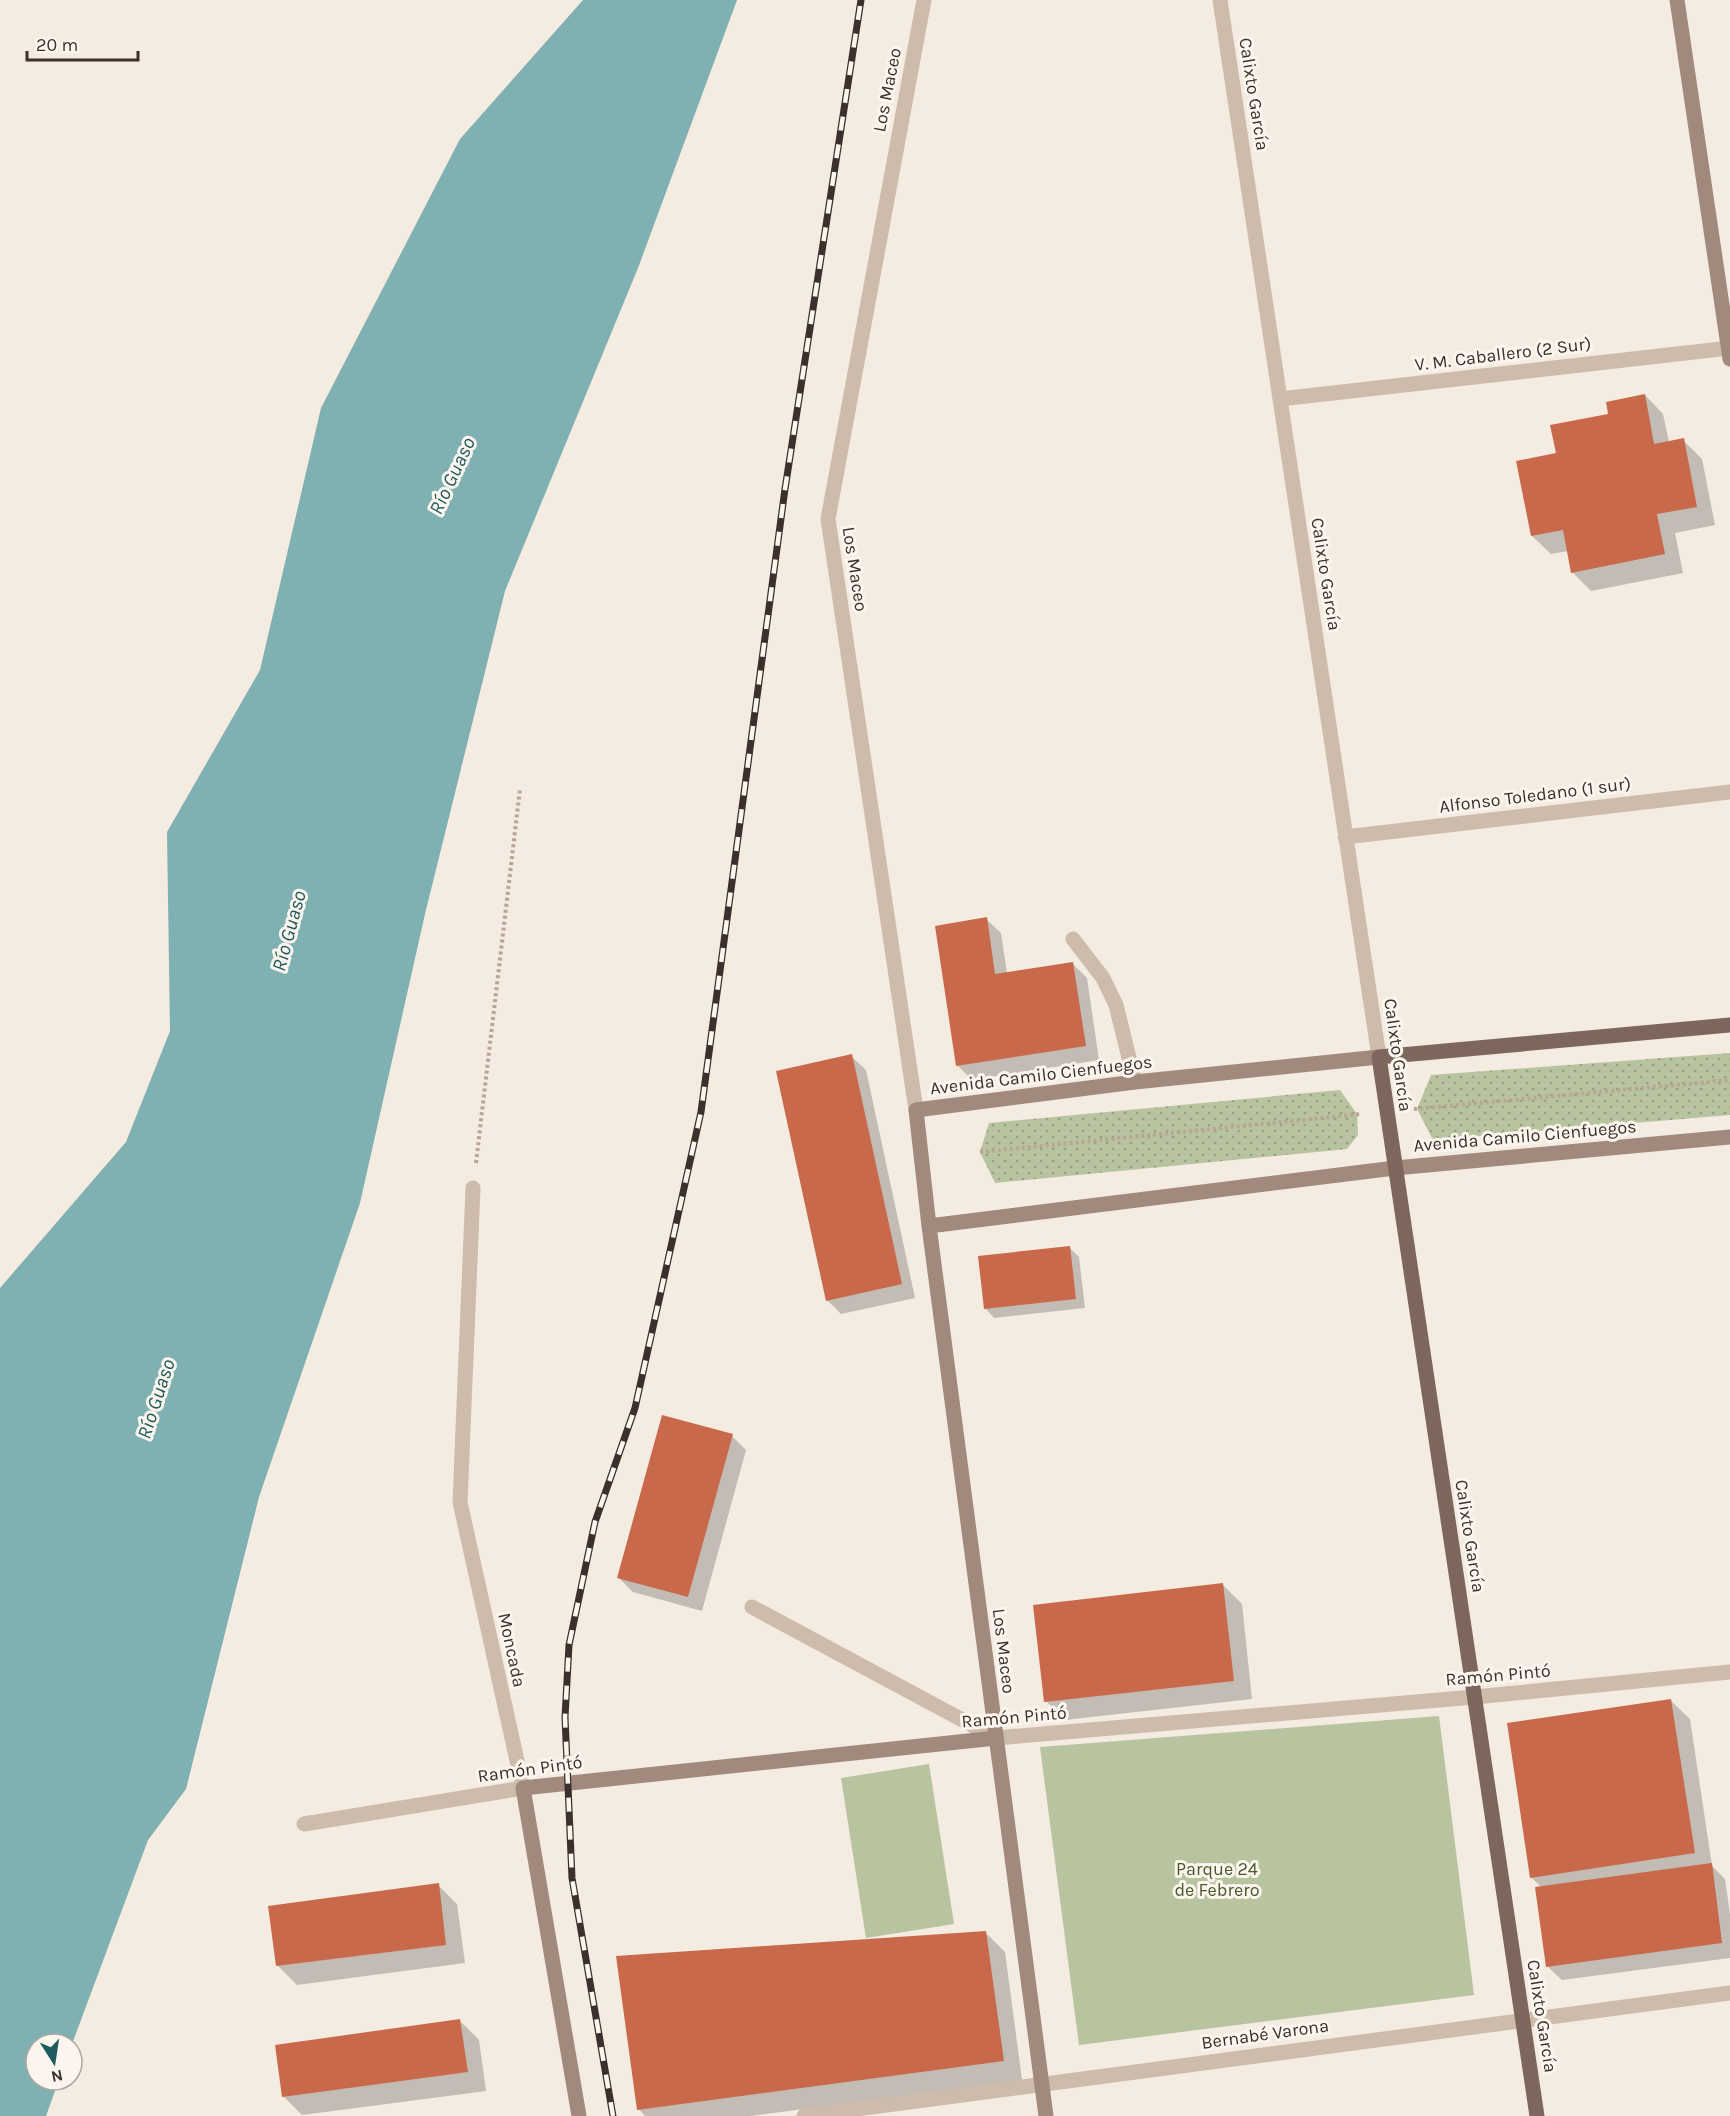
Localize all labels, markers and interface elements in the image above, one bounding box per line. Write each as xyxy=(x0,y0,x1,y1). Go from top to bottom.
scale bar xyxy=(27,24,138,62)
text: 20 m xyxy=(36,34,78,56)
street label: Calixto García xyxy=(1234,36,1274,152)
street label: Los Maceo xyxy=(868,46,906,134)
street label: V. M. Caballero (2 Sur) xyxy=(1414,332,1592,376)
water label: Río Guaso xyxy=(424,434,480,518)
street label: Calixto García xyxy=(1306,516,1346,632)
street label: Los Maceo xyxy=(837,525,873,613)
street label: Alfonso Toledano (1 sur) xyxy=(1438,772,1632,818)
water label: Río Guaso xyxy=(267,888,311,974)
street label: Calixto García xyxy=(1379,997,1417,1113)
street label: Avenida Camilo Cienfuegos xyxy=(929,1050,1153,1100)
street label: Avenida Camilo Cienfuegos xyxy=(1413,1115,1637,1157)
water label: Río Guaso xyxy=(132,1356,180,1442)
street label: Calixto García xyxy=(1450,1478,1490,1594)
street label: Los Maceo xyxy=(988,1607,1020,1695)
street label: Moncada xyxy=(493,1611,531,1689)
street label: Ramón Pintó xyxy=(1444,1659,1552,1691)
street label: Ramón Pintó xyxy=(960,1701,1068,1733)
street label: Ramón Pintó xyxy=(476,1751,584,1787)
park label: Parque 24 de Febrero xyxy=(1174,1858,1260,1901)
street label: Calixto García xyxy=(1522,1958,1562,2074)
street label: Bernabé Varona xyxy=(1200,2014,1330,2054)
north arrow xyxy=(24,2032,84,2092)
text: N xyxy=(49,2066,65,2087)

